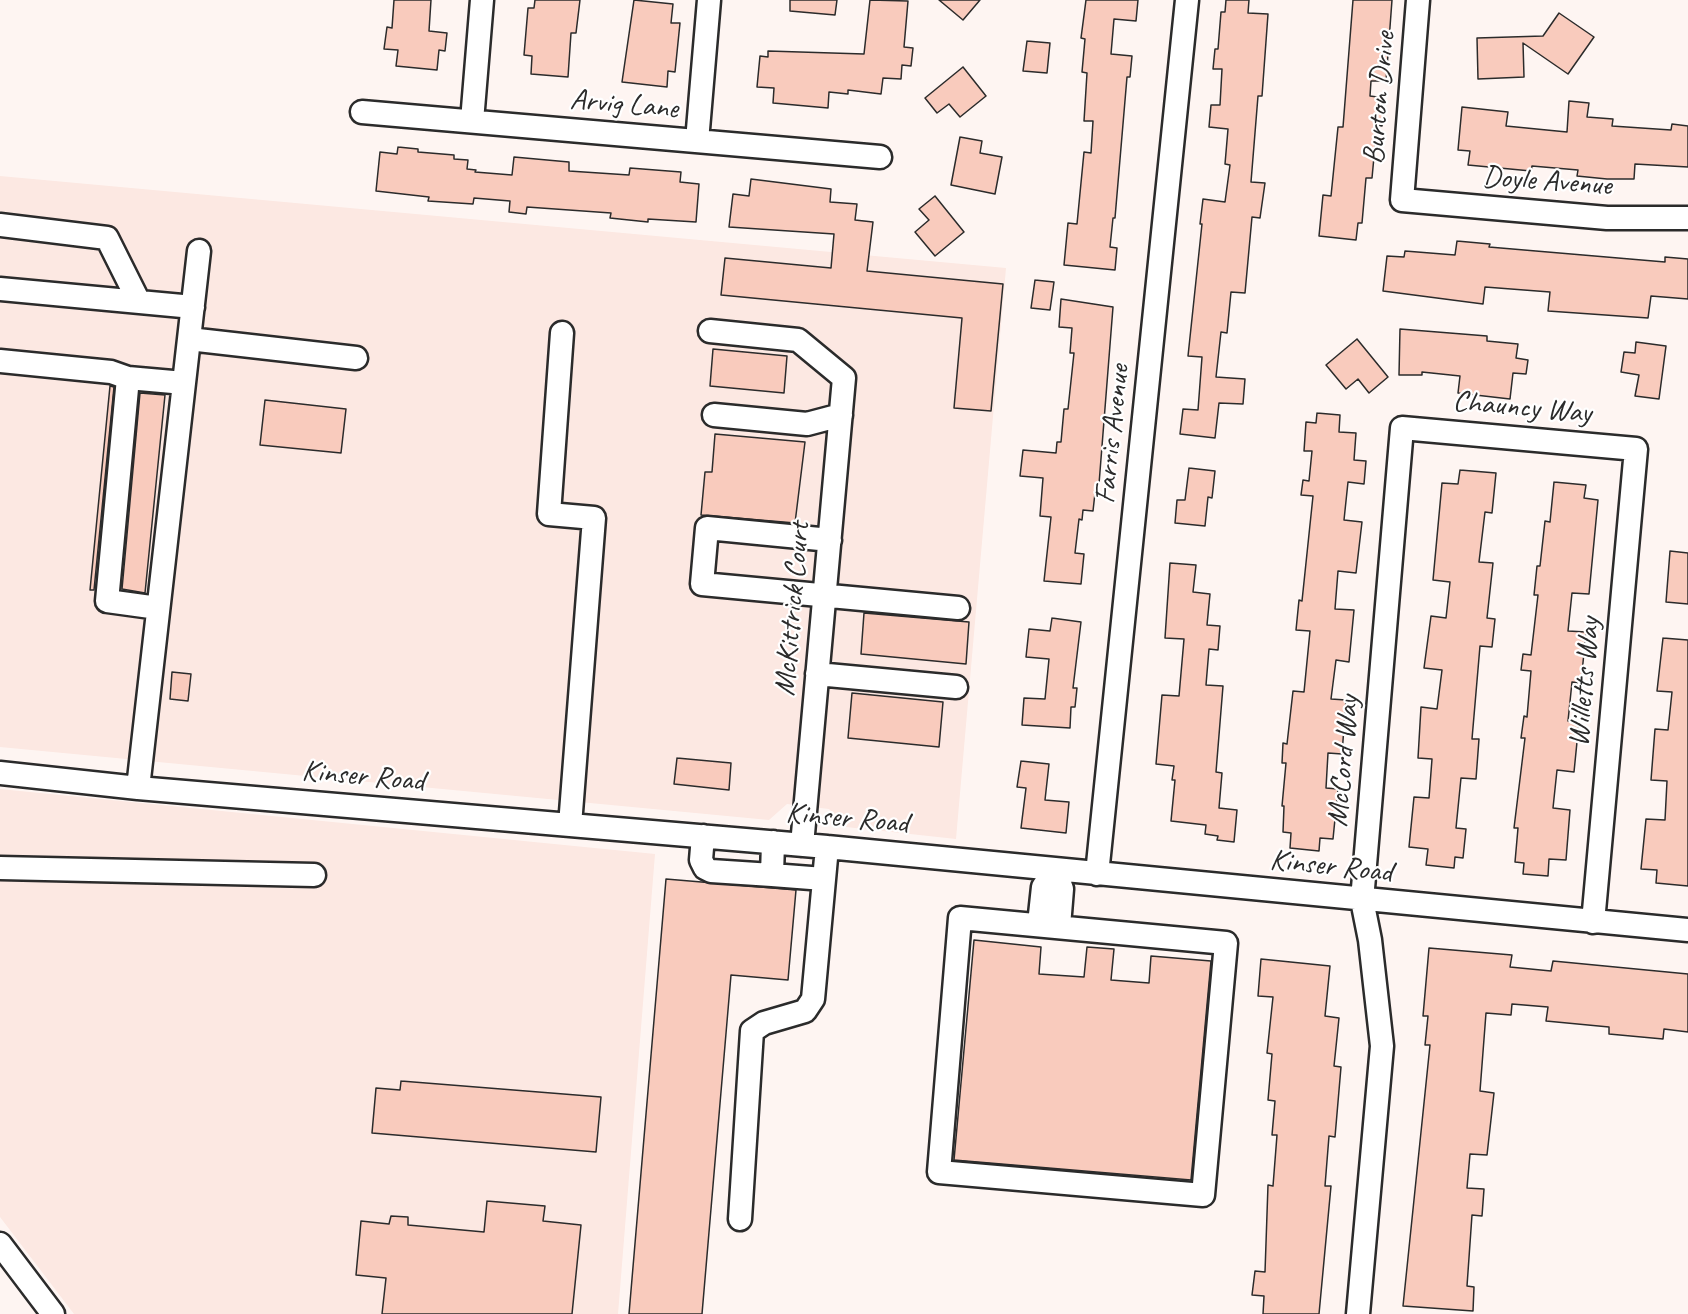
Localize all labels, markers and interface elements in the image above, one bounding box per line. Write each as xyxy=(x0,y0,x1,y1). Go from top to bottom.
street label: Burton Drive xyxy=(1356,30,1404,166)
street label: Arvig Lane xyxy=(569,82,679,128)
street label: Doyle Avenue xyxy=(1481,160,1613,204)
street label: Farris Avenue xyxy=(1088,363,1138,505)
street label: Chauncy Way xyxy=(1451,384,1593,432)
street label: McKittrick Court xyxy=(767,521,819,697)
street label: Willetts Way xyxy=(1561,616,1609,748)
street label: McCord Way xyxy=(1320,694,1368,828)
street label: Kinser Road xyxy=(300,754,426,800)
street label: Kinser Road xyxy=(784,796,910,842)
street label: Kinser Road xyxy=(1268,843,1394,891)

